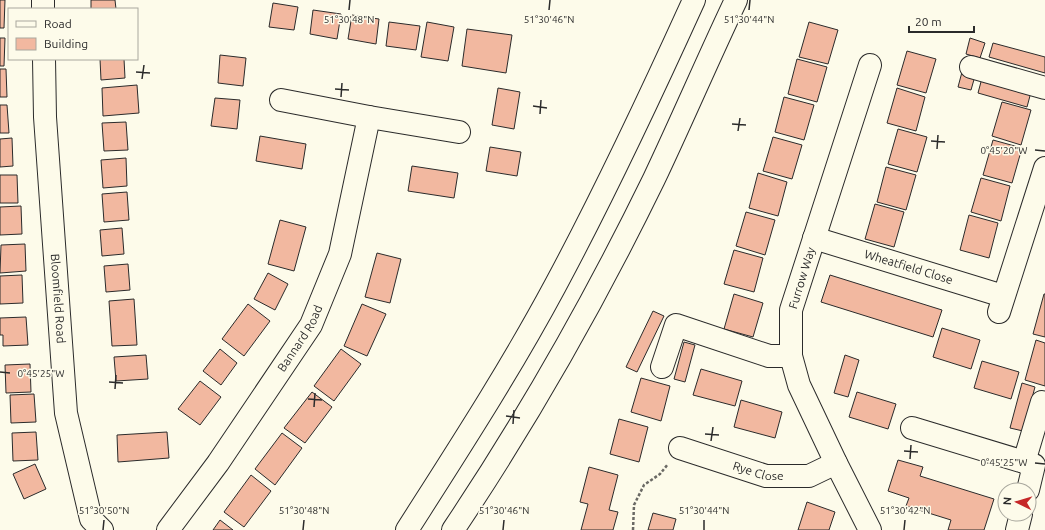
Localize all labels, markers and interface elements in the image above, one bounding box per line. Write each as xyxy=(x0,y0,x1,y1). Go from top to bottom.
legend xyxy=(8,8,138,60)
scale bar xyxy=(909,8,974,34)
text: 51°30'48"N xyxy=(324,14,374,25)
text: 51°30'46"N xyxy=(524,14,574,25)
text: 51°30'44"N xyxy=(724,14,774,25)
text: 20 m xyxy=(915,15,942,28)
text: Road xyxy=(44,17,72,30)
text: Building xyxy=(44,37,88,50)
text: 0°45'20"W xyxy=(980,145,1028,156)
street label: Furrow Way xyxy=(786,245,817,310)
street label: Wheatfield Close xyxy=(863,247,955,286)
street label: Bloomfield Road xyxy=(49,253,68,344)
street label: Bannard Road xyxy=(275,303,324,374)
text: 0°45'25"W xyxy=(17,368,65,379)
text: 0°45'25"W xyxy=(980,457,1028,468)
street label: Rye Close xyxy=(731,459,784,482)
north arrow xyxy=(997,482,1037,522)
text: N xyxy=(1001,497,1013,506)
text: 51°30'50"N xyxy=(79,505,129,516)
text: 51°30'48"N xyxy=(279,505,329,516)
text: 51°30'46"N xyxy=(479,505,529,516)
text: 51°30'44"N xyxy=(679,505,729,516)
text: 51°30'42"N xyxy=(880,505,930,516)

